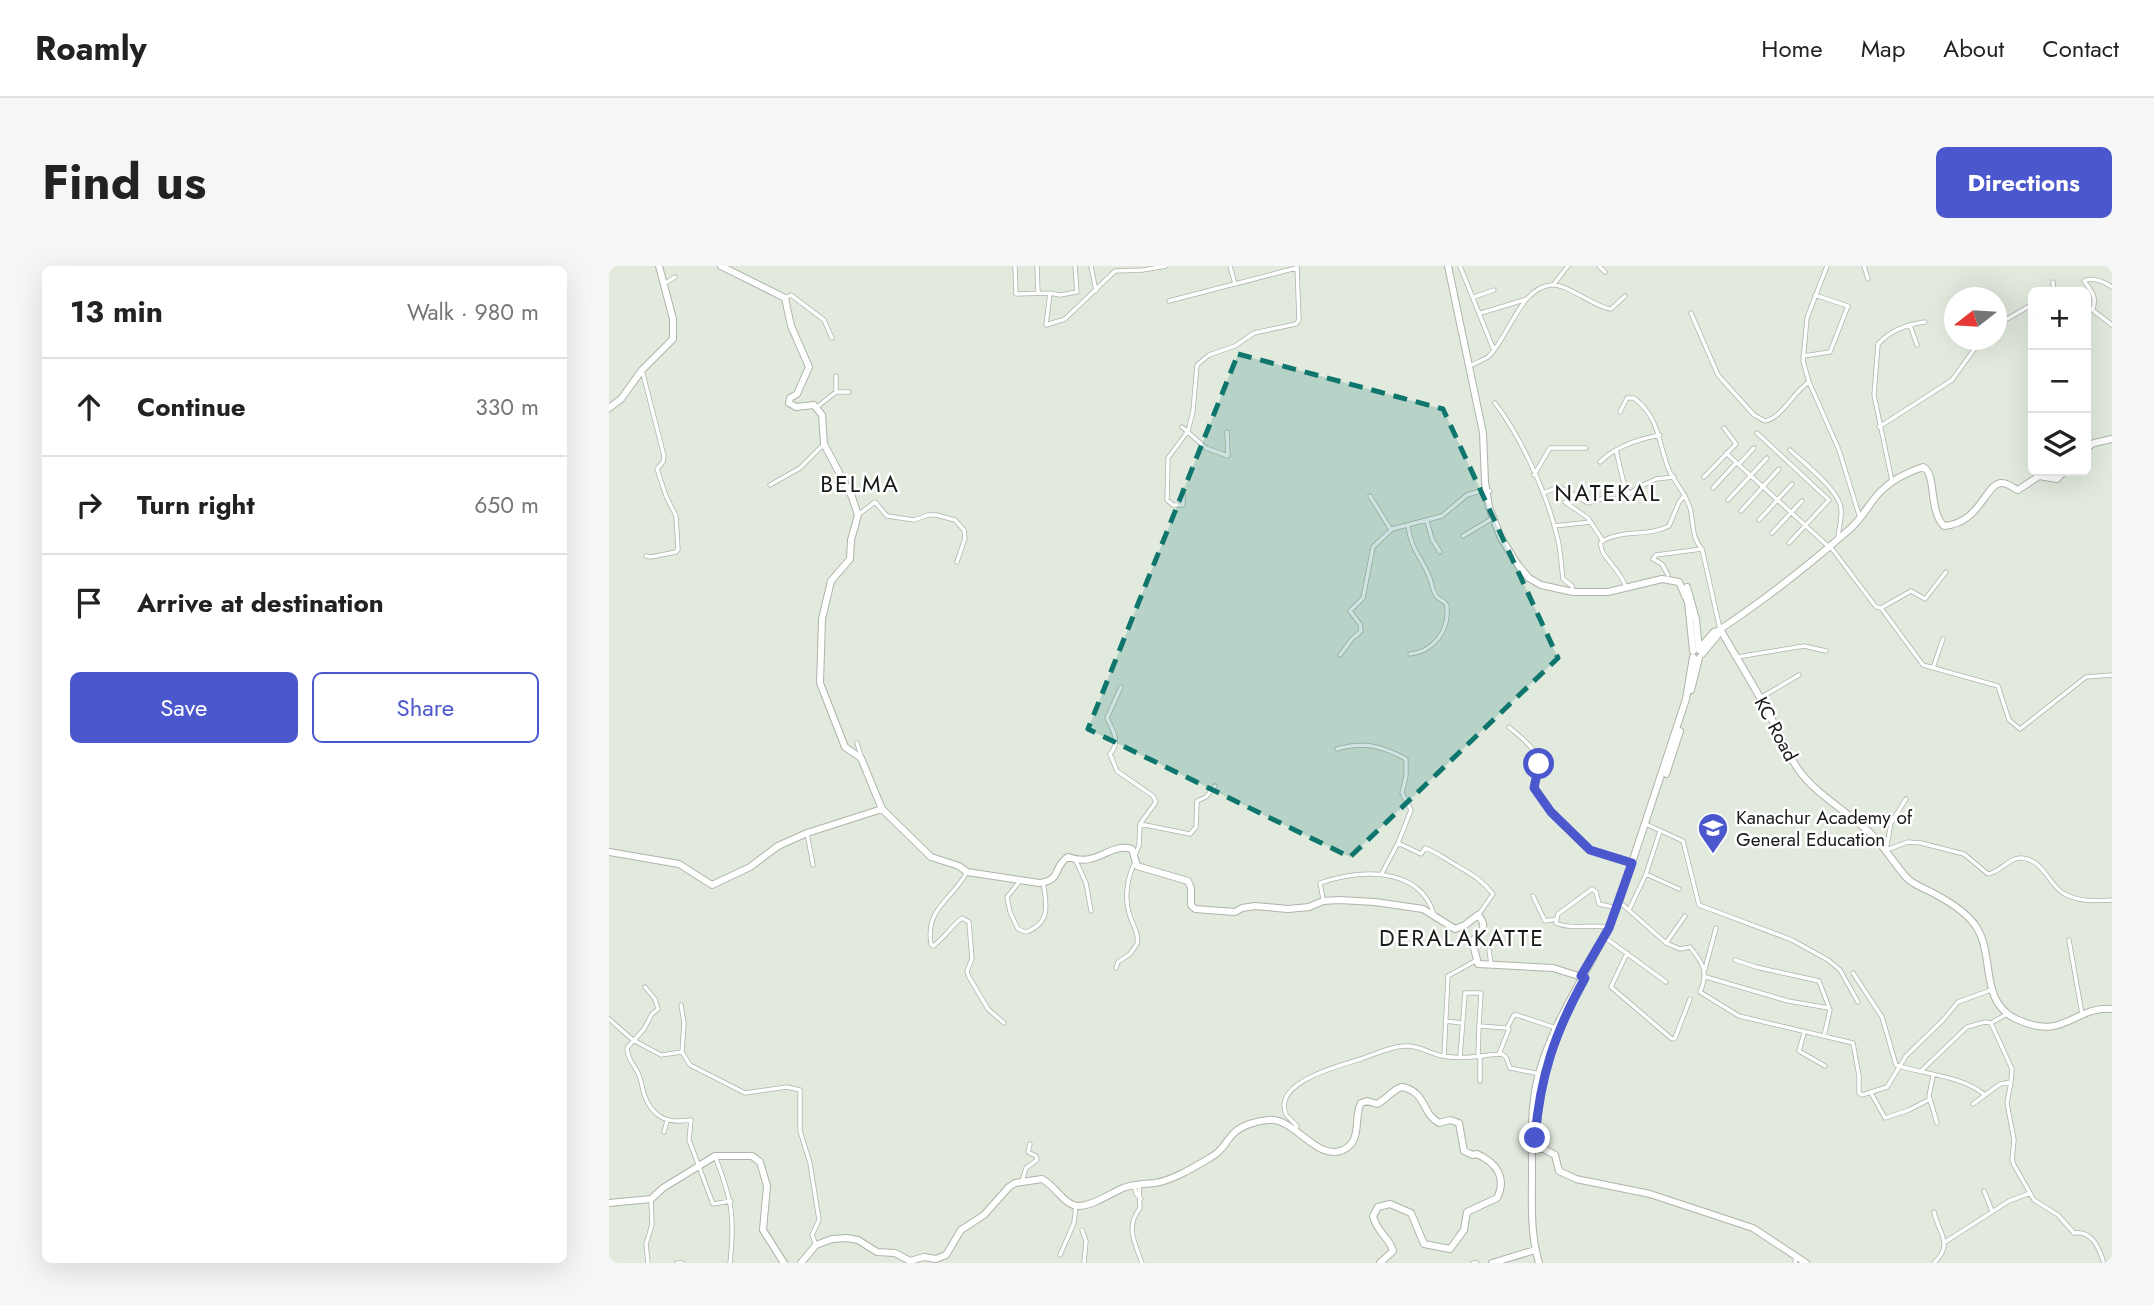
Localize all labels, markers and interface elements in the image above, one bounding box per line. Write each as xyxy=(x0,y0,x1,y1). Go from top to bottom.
text: Roamly xyxy=(35,25,147,72)
text: Home xyxy=(1761,31,1823,66)
text: Map xyxy=(1861,31,1905,66)
text: About xyxy=(1943,31,2004,66)
text: Contact xyxy=(2042,31,2119,66)
text: Find us xyxy=(42,147,206,217)
button: Directions xyxy=(1936,147,2112,218)
north arrow xyxy=(1944,287,2007,350)
map controls xyxy=(2028,287,2091,476)
button: + xyxy=(2028,287,2091,350)
text: 13 min xyxy=(70,290,163,333)
text: Walk · 980 m xyxy=(407,295,539,329)
button: − xyxy=(2028,350,2091,413)
icon: ahead xyxy=(70,388,108,426)
text: Continue xyxy=(137,388,246,426)
text: 330 m xyxy=(475,390,539,424)
button: layers xyxy=(2028,413,2091,476)
district label: BELMA xyxy=(820,467,900,501)
district label: NATEKAL xyxy=(1554,476,1662,510)
icon: right xyxy=(70,486,108,524)
text: Turn right xyxy=(137,486,255,524)
text: 650 m xyxy=(474,488,539,522)
icon: arrive xyxy=(70,584,108,622)
text: Arrive at destination xyxy=(137,584,384,622)
button: Save xyxy=(70,672,298,743)
button: Share xyxy=(312,672,539,743)
street label: KC Road xyxy=(1748,692,1804,766)
route start xyxy=(1523,748,1554,779)
place label: Kanachur Academy of General Education xyxy=(1736,804,1913,853)
school or university icon: Kanachur Academy of General Education xyxy=(1696,811,1730,855)
district label: DERALAKATTE xyxy=(1379,921,1545,955)
route end xyxy=(1519,1122,1550,1153)

